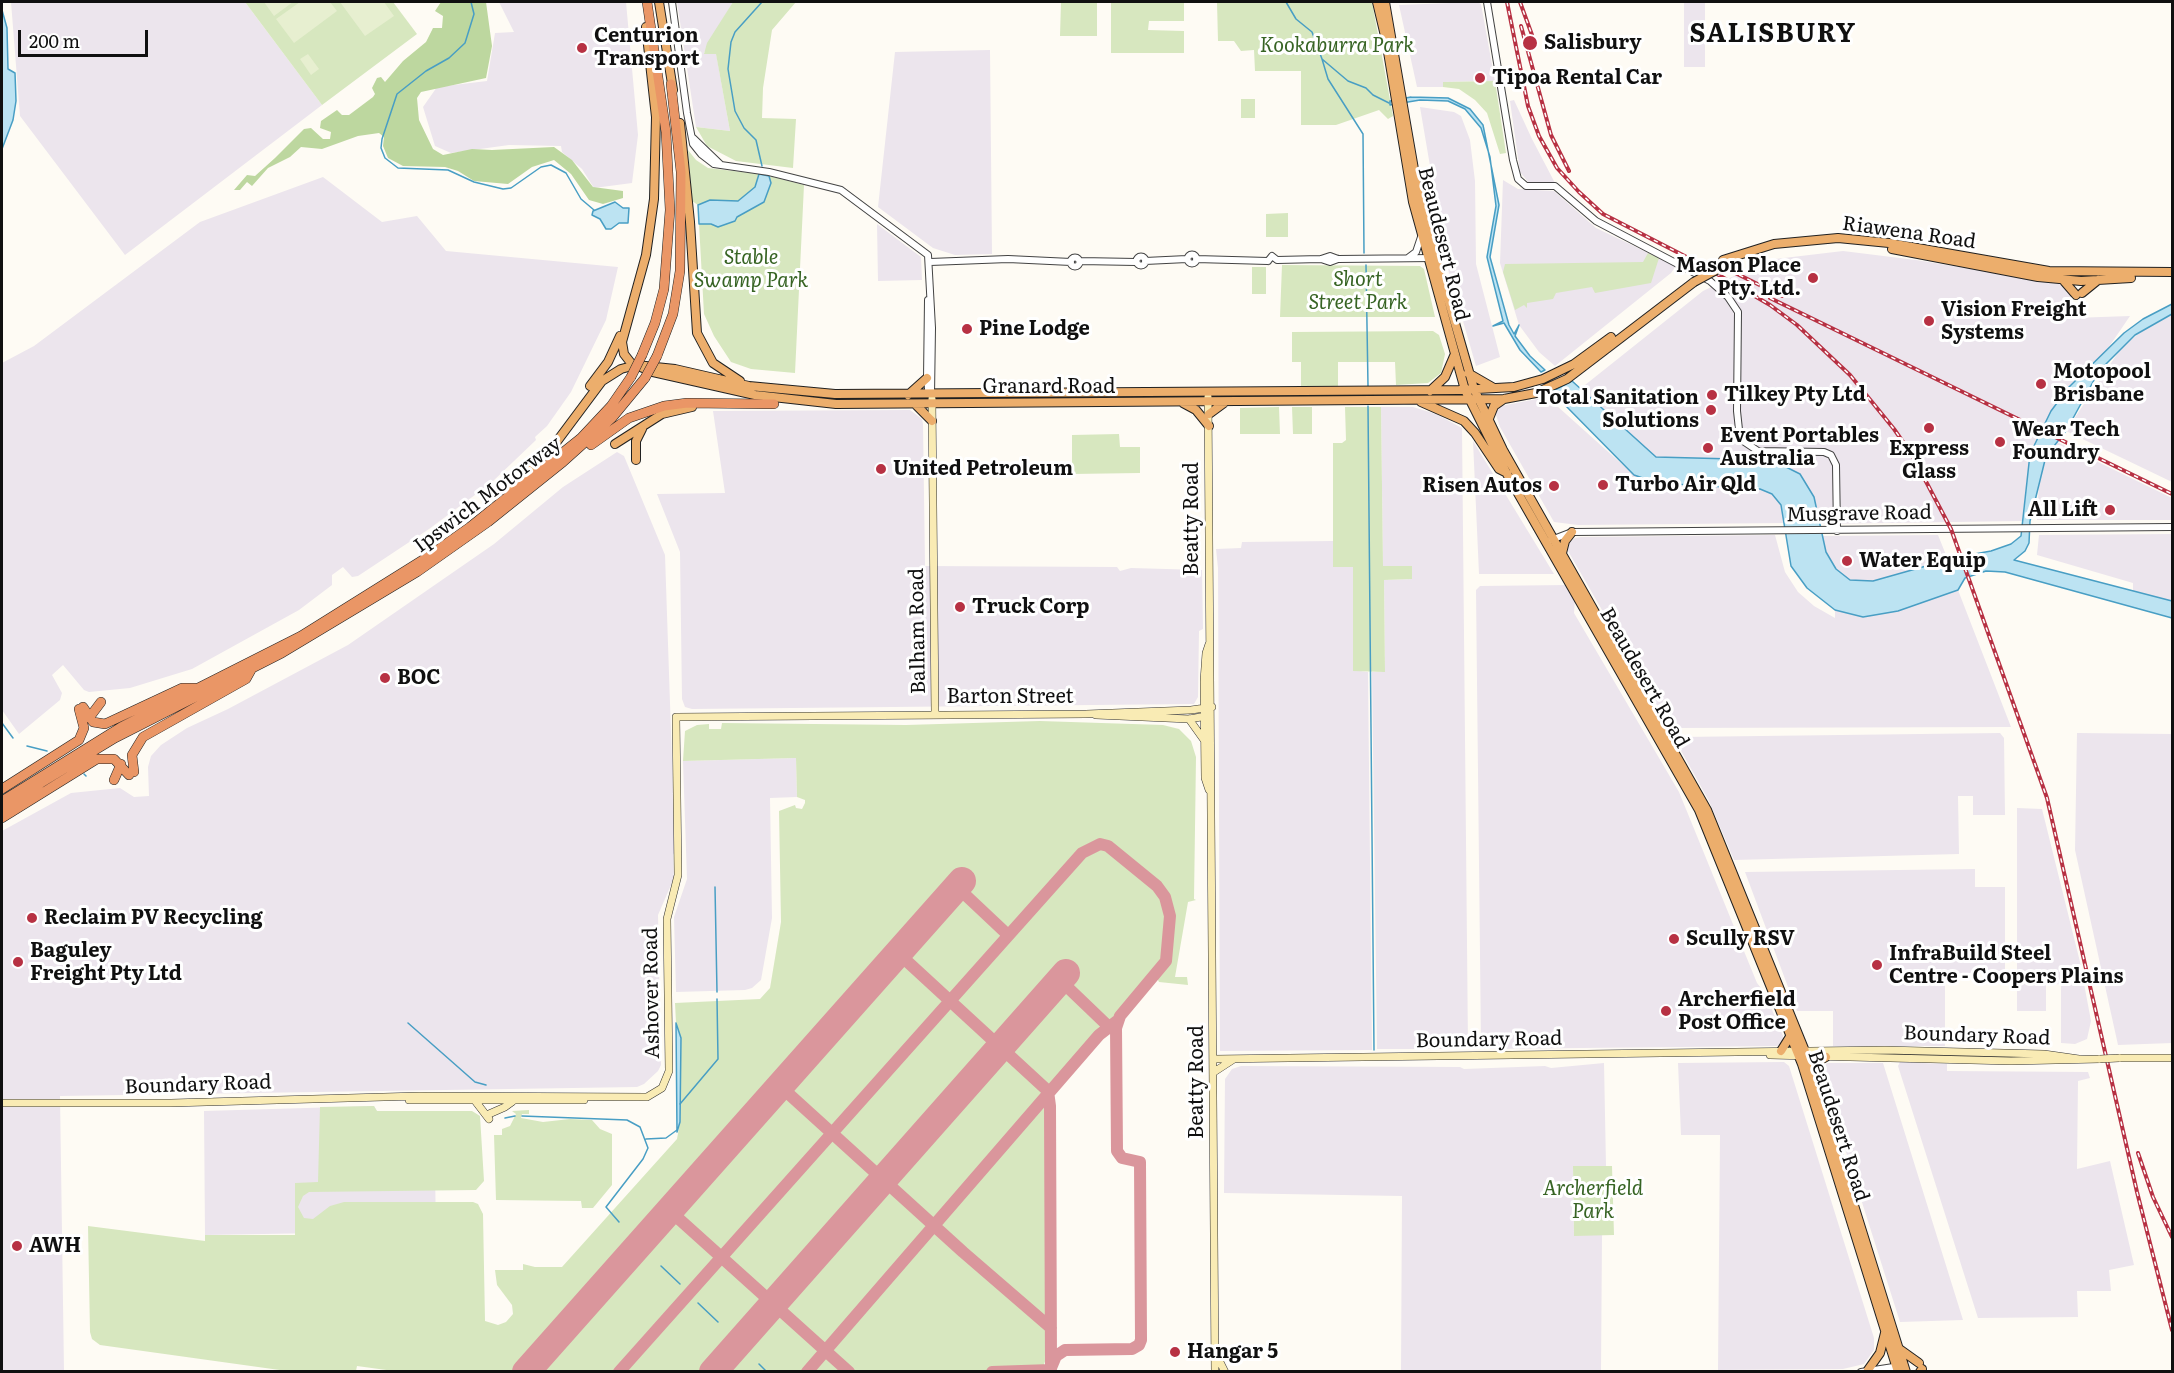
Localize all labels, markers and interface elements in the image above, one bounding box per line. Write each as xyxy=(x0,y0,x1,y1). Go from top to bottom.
scale bar xyxy=(21,18,152,56)
district label: SALISBURY xyxy=(1689,18,1857,50)
place label: Centurion Transport xyxy=(594,24,700,71)
text: 200 m xyxy=(29,27,80,54)
place label: Salisbury xyxy=(1544,31,1641,55)
park label: Kookaburra Park xyxy=(1260,34,1414,58)
marker: Salisbury xyxy=(1521,34,1539,52)
marker: Centurion Transport xyxy=(575,41,589,55)
place label: Tipoa Rental Car xyxy=(1492,66,1662,90)
marker: Tipoa Rental Car xyxy=(1473,71,1487,85)
street label: Beaudesert Road xyxy=(1412,164,1474,324)
street label: Riawena Road xyxy=(1841,212,1977,254)
park label: Stable Swamp Park xyxy=(694,246,808,293)
place label: Mason Place Pty. Ltd. xyxy=(1676,254,1801,301)
park label: Short Street Park xyxy=(1308,268,1408,315)
marker: Mason Place Pty. Ltd. xyxy=(1806,271,1820,285)
place label: Vision Freight Systems xyxy=(1941,298,2086,345)
marker: Vision Freight Systems xyxy=(1922,314,1936,328)
place label: Pine Lodge xyxy=(979,317,1090,341)
marker: Pine Lodge xyxy=(960,322,974,336)
place label: Motopool Brisbane xyxy=(2053,360,2151,407)
street label: Granard Road xyxy=(983,375,1115,399)
marker: Motopool Brisbane xyxy=(2034,377,2048,391)
place label: Tilkey Pty Ltd xyxy=(1724,383,1866,407)
place label: Total Sanitation Solutions xyxy=(1536,386,1699,433)
marker: Tilkey Pty Ltd xyxy=(1705,388,1719,402)
marker: Total Sanitation Solutions xyxy=(1704,403,1718,417)
place label: Wear Tech Foundry xyxy=(2012,418,2120,465)
marker: Express Glass xyxy=(1922,421,1936,435)
place label: Event Portables Australia xyxy=(1720,424,1879,471)
street label: Ipswich Motorway xyxy=(410,432,566,558)
marker: Wear Tech Foundry xyxy=(1993,435,2007,449)
place label: Express Glass xyxy=(1889,437,1969,484)
marker: Event Portables Australia xyxy=(1701,441,1715,455)
place label: United Petroleum xyxy=(893,457,1073,481)
marker: United Petroleum xyxy=(874,462,888,476)
street label: Beatty Road xyxy=(1180,462,1204,576)
place label: Turbo Air Qld xyxy=(1615,473,1756,497)
place label: Risen Autos xyxy=(1422,474,1542,498)
marker: Turbo Air Qld xyxy=(1596,478,1610,492)
marker: Risen Autos xyxy=(1547,479,1561,493)
place label: All Lift xyxy=(2028,498,2098,522)
street label: Musgrave Road xyxy=(1786,501,1932,527)
marker: All Lift xyxy=(2103,503,2117,517)
place label: Water Equip xyxy=(1859,549,1986,573)
marker: Water Equip xyxy=(1840,554,1854,568)
street label: Balham Road xyxy=(905,568,931,694)
place label: Truck Corp xyxy=(972,595,1090,619)
marker: Truck Corp xyxy=(953,600,967,614)
street label: Beaudesert Road xyxy=(1594,604,1694,752)
place label: BOC xyxy=(397,666,441,690)
marker: BOC xyxy=(378,671,392,685)
street label: Barton Street xyxy=(946,685,1074,709)
place label: Reclaim PV Recycling xyxy=(44,906,263,930)
marker: Reclaim PV Recycling xyxy=(25,911,39,925)
street label: Ashover Road xyxy=(639,927,665,1059)
place label: Scully RSV xyxy=(1686,927,1795,951)
marker: Scully RSV xyxy=(1667,932,1681,946)
place label: Baguley Freight Pty Ltd xyxy=(30,939,182,986)
place label: InfraBuild Steel Centre - Coopers Plains xyxy=(1889,942,2123,989)
marker: Baguley Freight Pty Ltd xyxy=(11,955,25,969)
marker: InfraBuild Steel Centre - Coopers Plains xyxy=(1870,958,1884,972)
place label: Archerfield Post Office xyxy=(1678,988,1796,1035)
marker: Archerfield Post Office xyxy=(1659,1004,1673,1018)
street label: Boundary Road xyxy=(1903,1021,2051,1051)
street label: Beatty Road xyxy=(1185,1025,1209,1139)
street label: Boundary Road xyxy=(1415,1027,1563,1053)
street label: Beaudesert Road xyxy=(1802,1047,1874,1205)
street label: Boundary Road xyxy=(124,1070,272,1100)
park label: Archerfield Park xyxy=(1543,1177,1643,1224)
place label: AWH xyxy=(29,1234,81,1258)
marker: AWH xyxy=(10,1239,24,1253)
place label: Hangar 5 xyxy=(1187,1340,1278,1364)
marker: Hangar 5 xyxy=(1168,1345,1182,1359)

